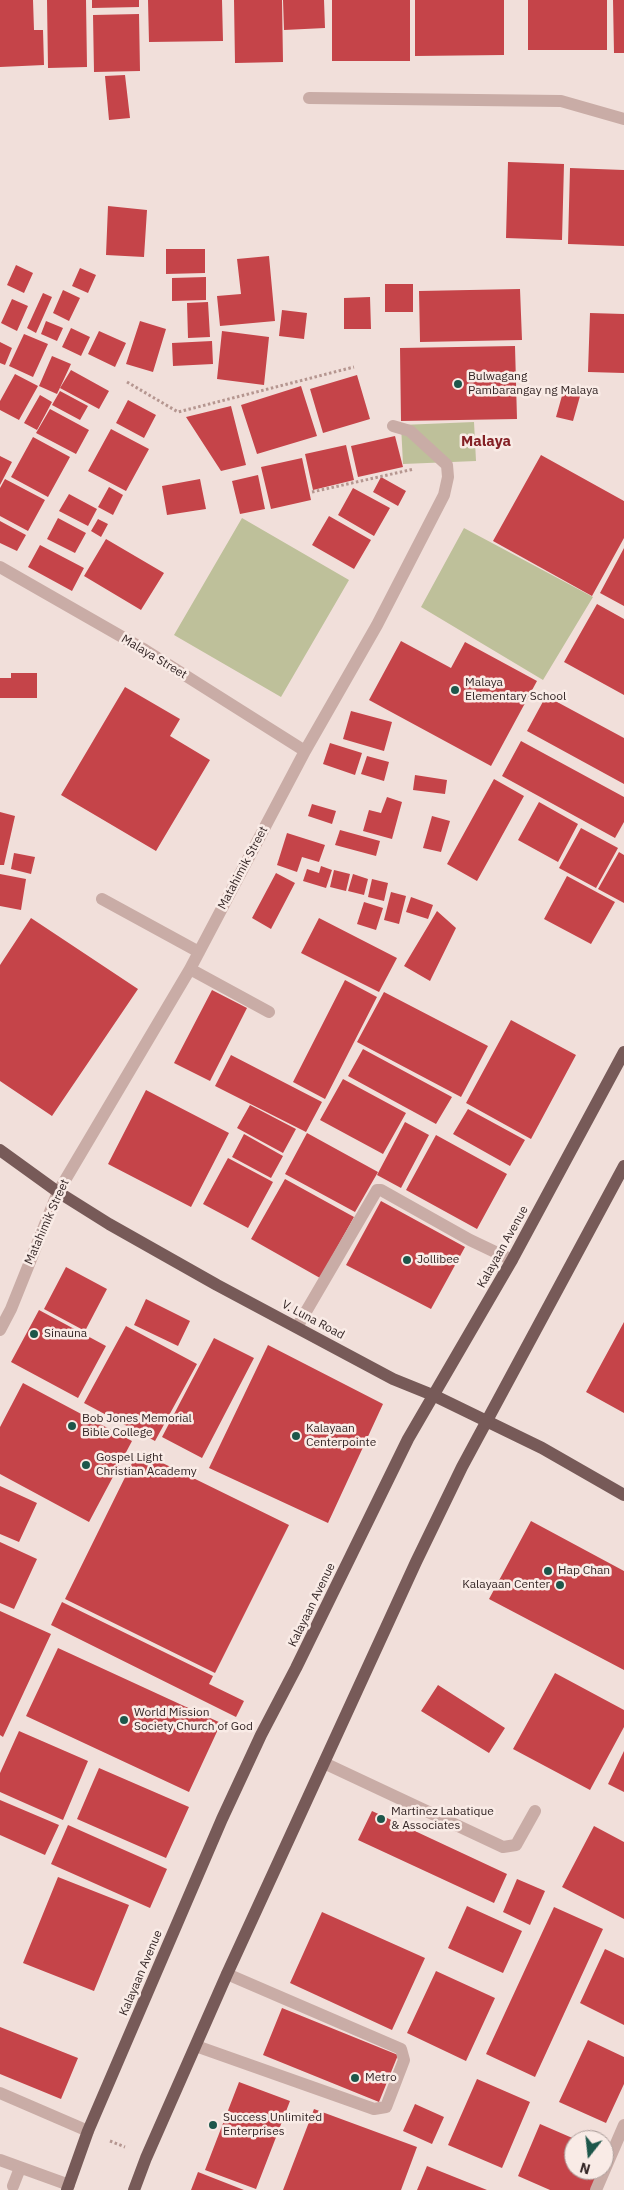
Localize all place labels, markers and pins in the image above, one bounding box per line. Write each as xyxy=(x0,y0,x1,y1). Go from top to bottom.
place label: Bulwagang Pambarangay ng Malaya xyxy=(468,370,598,398)
marker: Bulwagang Pambarangay ng Malaya xyxy=(452,378,464,390)
place label: Malaya Elementary School xyxy=(465,676,566,704)
marker: Malaya Elementary School xyxy=(449,684,461,696)
place label: Jollibee xyxy=(417,1253,459,1267)
marker: Jollibee xyxy=(401,1254,413,1266)
place label: Sinauna xyxy=(44,1327,87,1341)
marker: Sinauna xyxy=(28,1328,40,1340)
place label: Bob Jones Memorial Bible College xyxy=(82,1412,192,1440)
marker: Bob Jones Memorial Bible College xyxy=(66,1420,78,1432)
place label: Kalayaan Centerpointe xyxy=(306,1422,376,1450)
marker: Kalayaan Centerpointe xyxy=(290,1430,302,1442)
place label: Gospel Light Christian Academy xyxy=(96,1451,197,1479)
marker: Gospel Light Christian Academy xyxy=(80,1459,92,1471)
place label: Hap Chan xyxy=(558,1564,610,1578)
marker: Hap Chan xyxy=(542,1565,554,1577)
place label: Kalayaan Center xyxy=(462,1578,550,1592)
marker: Kalayaan Center xyxy=(554,1579,566,1591)
place label: World Mission Society Church of God xyxy=(134,1706,253,1734)
marker: World Mission Society Church of God xyxy=(118,1714,130,1726)
place label: Martinez Labatique & Associates xyxy=(391,1805,494,1833)
marker: Martinez Labatique & Associates xyxy=(375,1813,387,1825)
place label: Metro xyxy=(365,2071,397,2085)
marker: Metro xyxy=(349,2072,361,2084)
place label: Success Unlimited Enterprises xyxy=(223,2111,322,2139)
marker: Success Unlimited Enterprises xyxy=(207,2119,219,2131)

